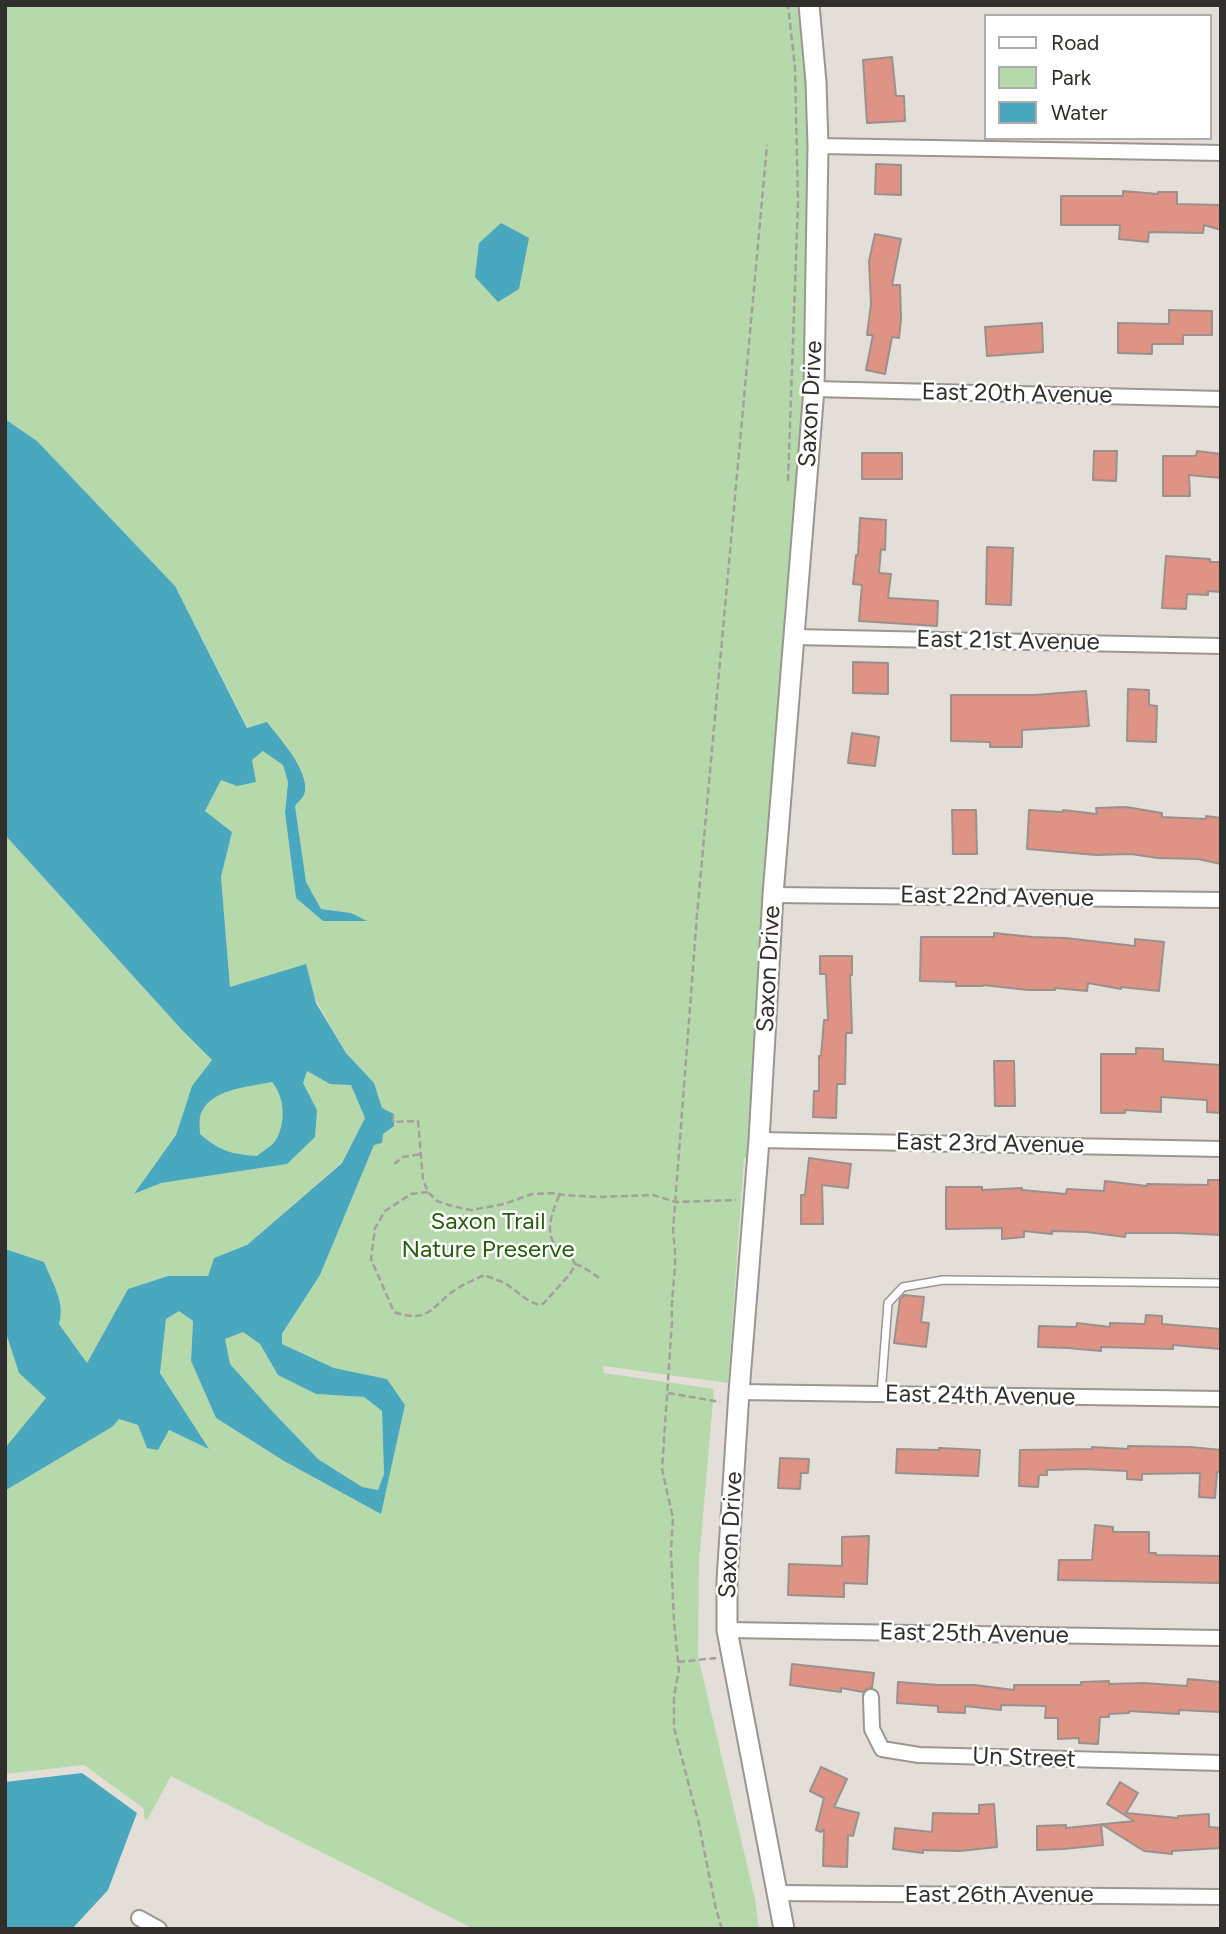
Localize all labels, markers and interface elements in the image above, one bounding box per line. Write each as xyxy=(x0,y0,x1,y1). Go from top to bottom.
legend xyxy=(984,14,1212,140)
text: Road xyxy=(1051,30,1099,55)
text: Park xyxy=(1051,65,1091,90)
text: Water xyxy=(1051,100,1107,125)
street label: Saxon Drive xyxy=(793,340,829,468)
street label: East 20th Avenue xyxy=(921,378,1113,410)
street label: East 21st Avenue xyxy=(916,625,1100,657)
street label: East 22nd Avenue xyxy=(900,881,1094,913)
street label: Saxon Drive xyxy=(751,905,787,1033)
street label: East 23rd Avenue xyxy=(896,1128,1084,1160)
park label: Saxon Trail Nature Preserve xyxy=(401,1208,575,1264)
street label: East 24th Avenue xyxy=(885,1380,1075,1412)
street label: Saxon Drive xyxy=(713,1471,749,1599)
street label: East 25th Avenue xyxy=(879,1618,1069,1650)
street label: Un Street xyxy=(972,1742,1076,1774)
street label: East 26th Avenue xyxy=(904,1881,1094,1909)

